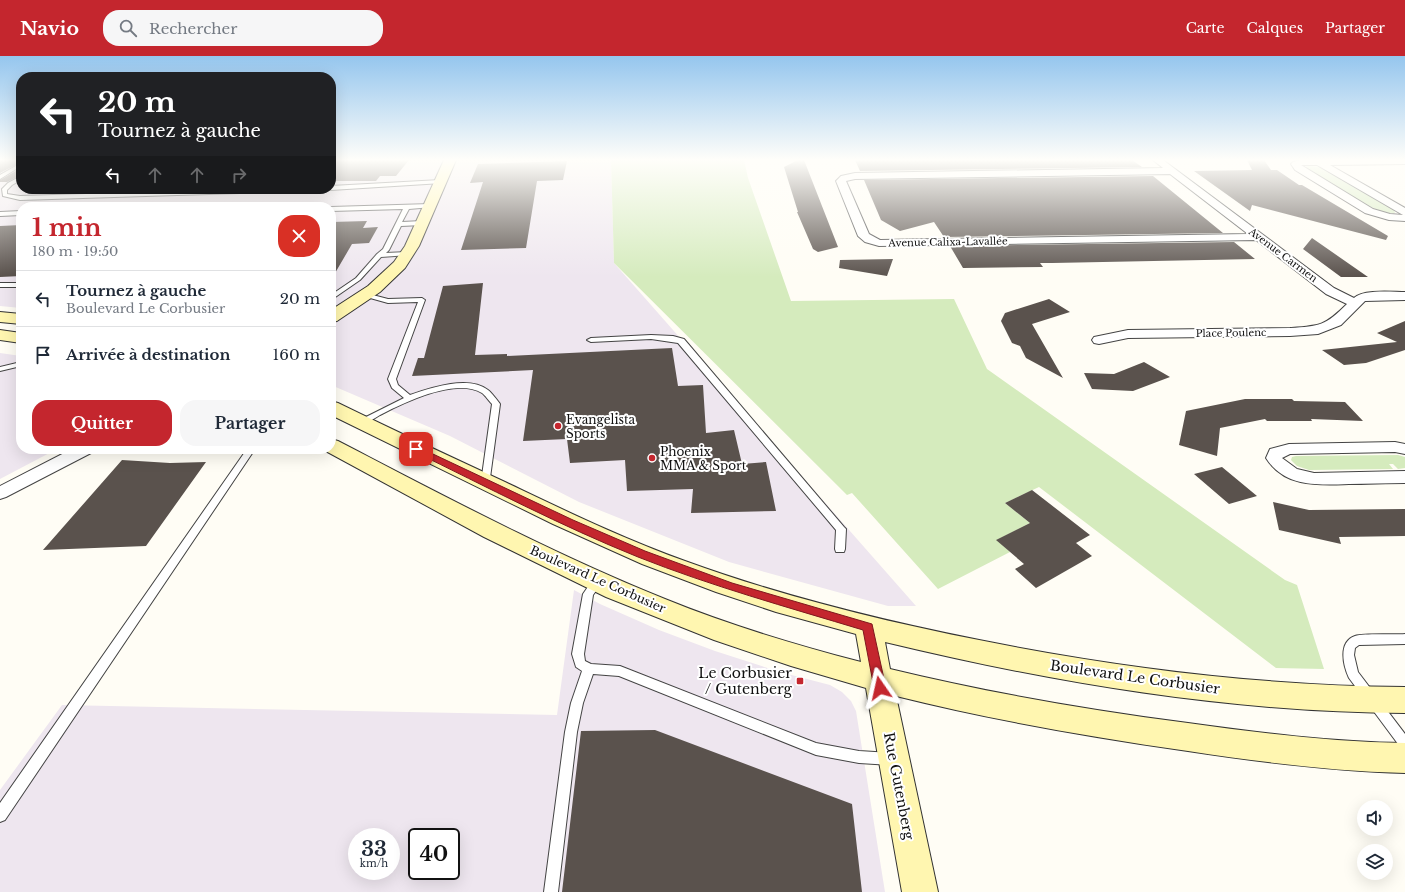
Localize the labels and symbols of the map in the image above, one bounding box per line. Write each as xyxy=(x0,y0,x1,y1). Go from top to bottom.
street label: Avenue Carmen xyxy=(1245,224,1320,285)
street label: Avenue Calixa-Lavallée xyxy=(887,234,1008,250)
street label: Place Poulenc xyxy=(1196,326,1267,340)
place label: Evangelista Sports xyxy=(566,412,636,441)
marker: Evangelista Sports xyxy=(553,421,563,431)
pin xyxy=(399,432,433,466)
place label: Phoenix MMA & Sport xyxy=(660,444,747,473)
marker: Phoenix MMA & Sport xyxy=(647,453,657,463)
street label: Boulevard Le Corbusier xyxy=(528,542,668,616)
street label: Boulevard Le Corbusier xyxy=(1049,656,1221,698)
place label: Le Corbusier / Gutenberg xyxy=(698,664,793,698)
position arrow xyxy=(859,667,901,709)
marker: Le Corbusier / Gutenberg xyxy=(795,676,805,686)
street label: Rue Gutenberg xyxy=(880,731,918,842)
speed limit sign: 40 xyxy=(408,828,460,880)

